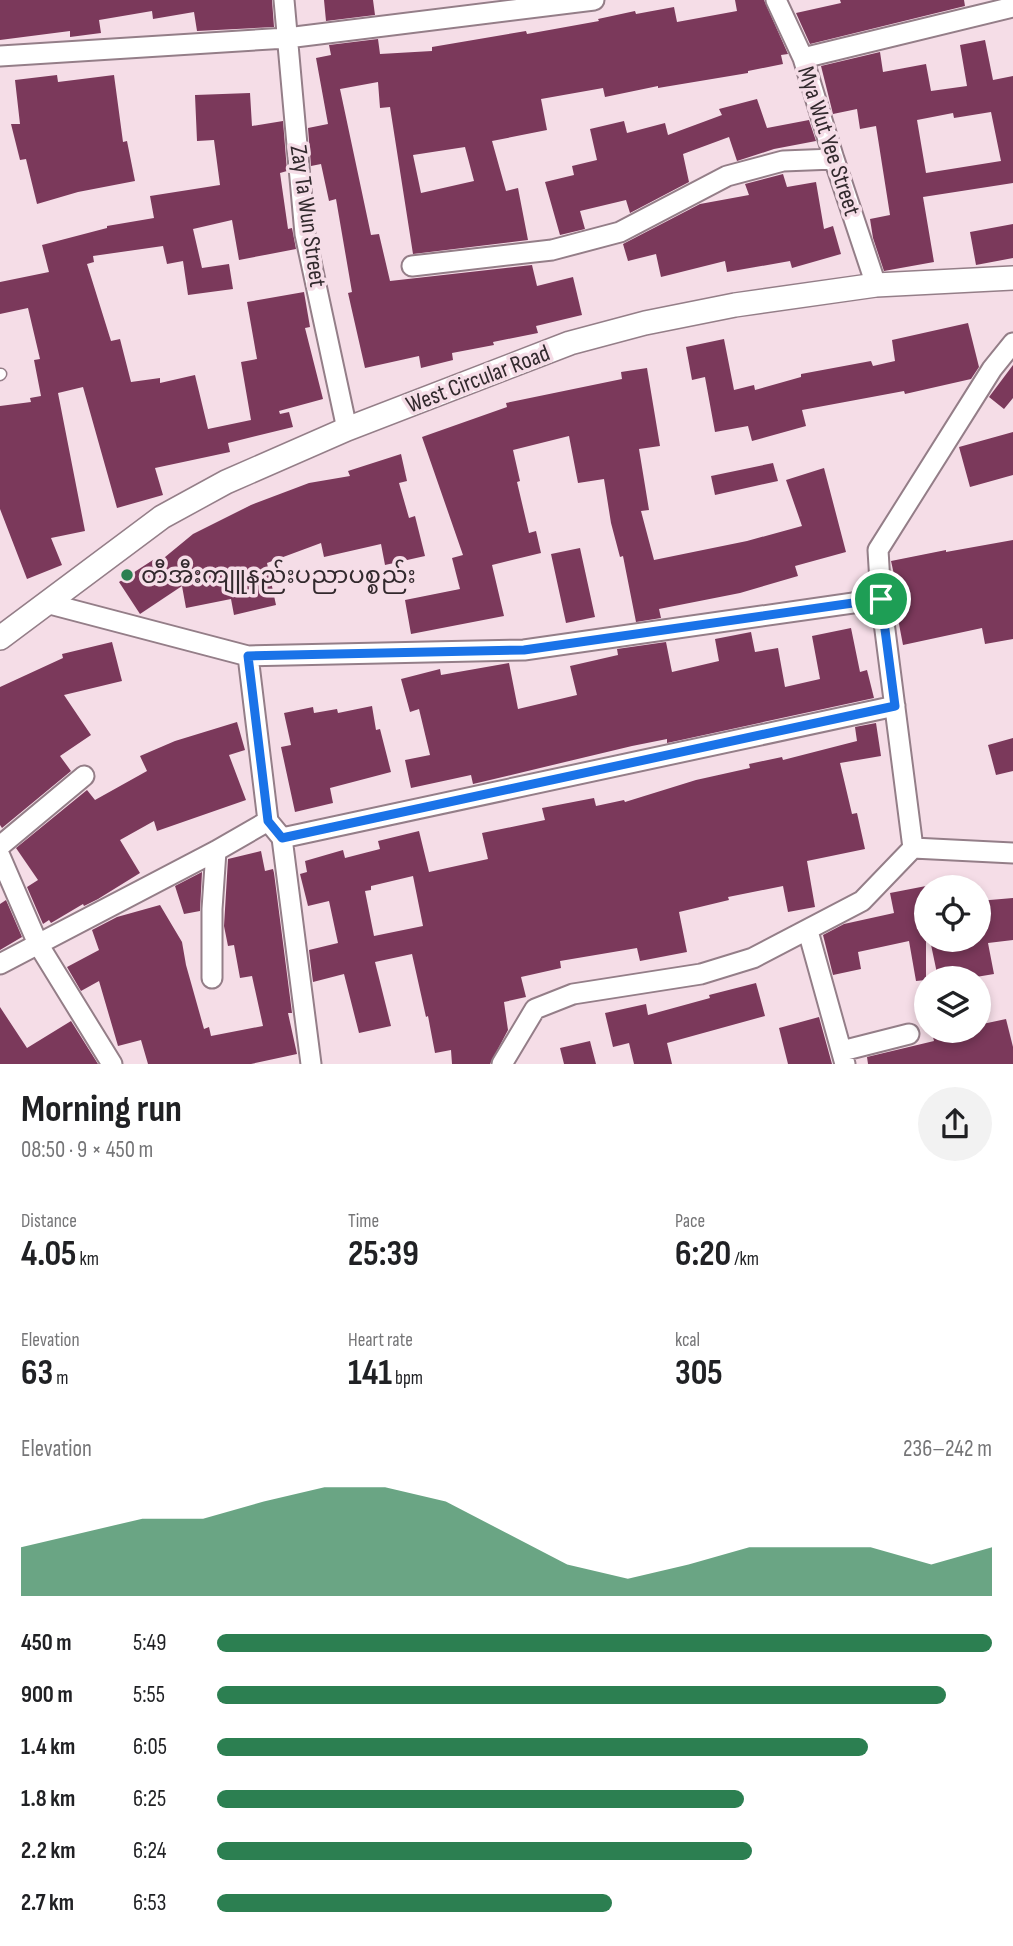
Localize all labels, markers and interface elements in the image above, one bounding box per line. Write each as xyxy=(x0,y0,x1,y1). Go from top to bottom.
street label: Mya Wut Yee Street xyxy=(791,63,867,219)
street label: Zay Ta Wun Street xyxy=(284,143,332,289)
street label: West Circular Road xyxy=(402,338,554,420)
place label: တီအီးကျူနည်းပညာပစ္စည်း xyxy=(141,559,416,594)
marker: တီအီးကျူနည်းပညာပစ္စည်း xyxy=(119,567,135,583)
pin xyxy=(851,569,911,629)
icon: arrive xyxy=(862,580,900,618)
map controls xyxy=(914,875,991,1043)
button: locate xyxy=(914,875,991,952)
button: layers xyxy=(914,966,991,1043)
text: Morning run xyxy=(21,1087,182,1132)
button: share xyxy=(918,1087,992,1161)
text: 08:50 · 9 × 450 m xyxy=(21,1136,153,1164)
text: Distance xyxy=(21,1210,77,1233)
text: Time xyxy=(348,1210,379,1233)
text: Pace xyxy=(675,1210,705,1233)
text: 4.05 xyxy=(21,1233,77,1276)
text: 25:39 xyxy=(348,1233,419,1276)
text: 6:20 xyxy=(675,1233,731,1276)
text: km xyxy=(77,1248,99,1271)
text: /km xyxy=(731,1248,759,1271)
text: Elevation xyxy=(21,1329,80,1352)
text: Heart rate xyxy=(348,1329,413,1352)
text: kcal xyxy=(675,1329,700,1352)
text: 63 xyxy=(21,1352,53,1395)
text: 141 xyxy=(348,1352,392,1395)
text: 305 xyxy=(675,1352,723,1395)
text: m xyxy=(53,1367,68,1390)
text: bpm xyxy=(392,1367,423,1390)
text: Elevation xyxy=(21,1435,92,1463)
text: 236–242 m xyxy=(903,1435,992,1463)
text: 450 m xyxy=(21,1629,72,1657)
text: 5:49 xyxy=(133,1629,166,1657)
text: 900 m xyxy=(21,1681,73,1709)
text: 5:55 xyxy=(133,1681,165,1709)
text: 1.4 km xyxy=(21,1733,75,1761)
text: 6:05 xyxy=(133,1733,167,1761)
text: 1.8 km xyxy=(21,1785,75,1813)
text: 6:25 xyxy=(133,1785,166,1813)
text: 2.2 km xyxy=(21,1837,75,1865)
text: 6:24 xyxy=(133,1837,166,1865)
text: 2.7 km xyxy=(21,1889,74,1917)
text: 6:53 xyxy=(133,1889,166,1917)

